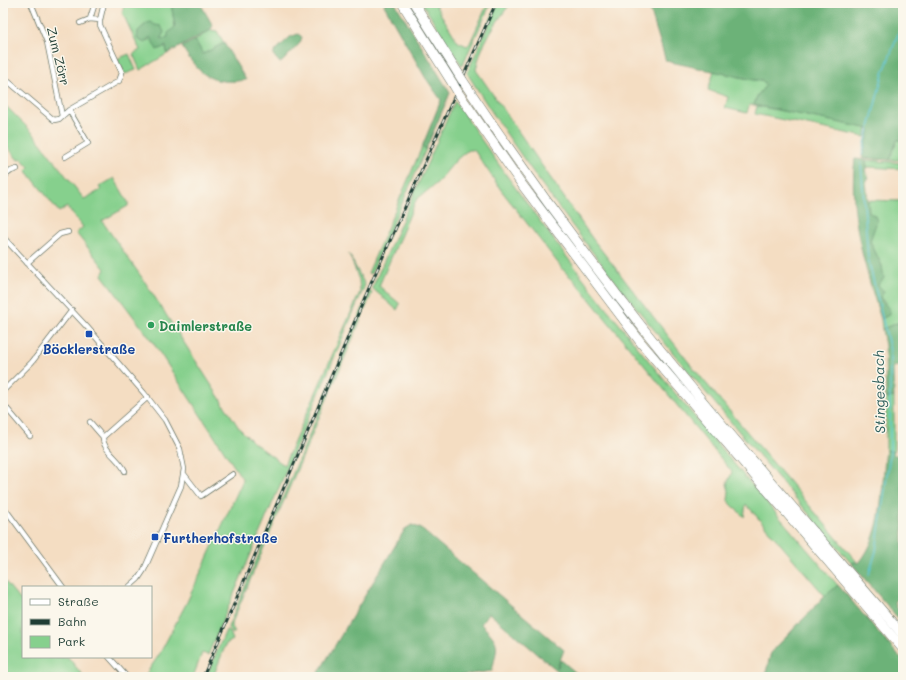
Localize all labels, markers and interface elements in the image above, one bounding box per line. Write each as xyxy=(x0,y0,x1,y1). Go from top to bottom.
street label: Zum Zörr xyxy=(44,25,74,87)
place label: Daimlerstraße xyxy=(159,317,252,334)
marker: Daimlerstraße xyxy=(146,320,156,330)
marker: Böcklerstraße xyxy=(84,329,94,339)
place label: Böcklerstraße xyxy=(43,340,135,357)
water label: Stingesbach xyxy=(869,350,889,434)
place label: Furtherhofstraße xyxy=(163,529,278,546)
marker: Furtherhofstraße xyxy=(150,532,160,542)
legend xyxy=(22,586,152,658)
text: Straße xyxy=(58,593,99,609)
text: Bahn xyxy=(58,613,86,629)
text: Park xyxy=(58,633,85,649)

